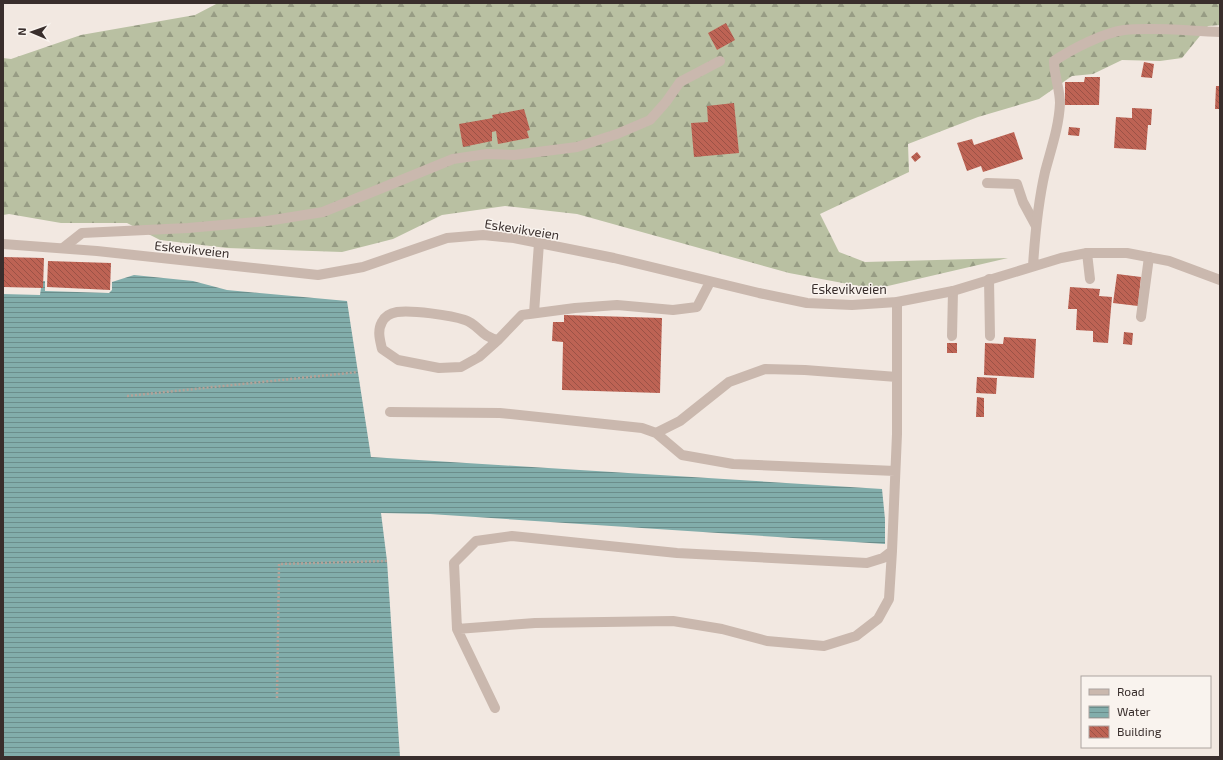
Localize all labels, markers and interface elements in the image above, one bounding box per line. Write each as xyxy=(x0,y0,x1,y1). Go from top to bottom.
north arrow xyxy=(12,12,52,52)
text: N xyxy=(15,27,28,36)
street label: Eskevikveien xyxy=(483,215,561,243)
street label: Eskevikveien xyxy=(154,237,230,261)
street label: Eskevikveien xyxy=(811,281,887,297)
legend xyxy=(1081,676,1211,748)
text: Road xyxy=(1117,684,1145,698)
text: Water xyxy=(1117,704,1151,718)
text: Building xyxy=(1117,724,1162,738)

